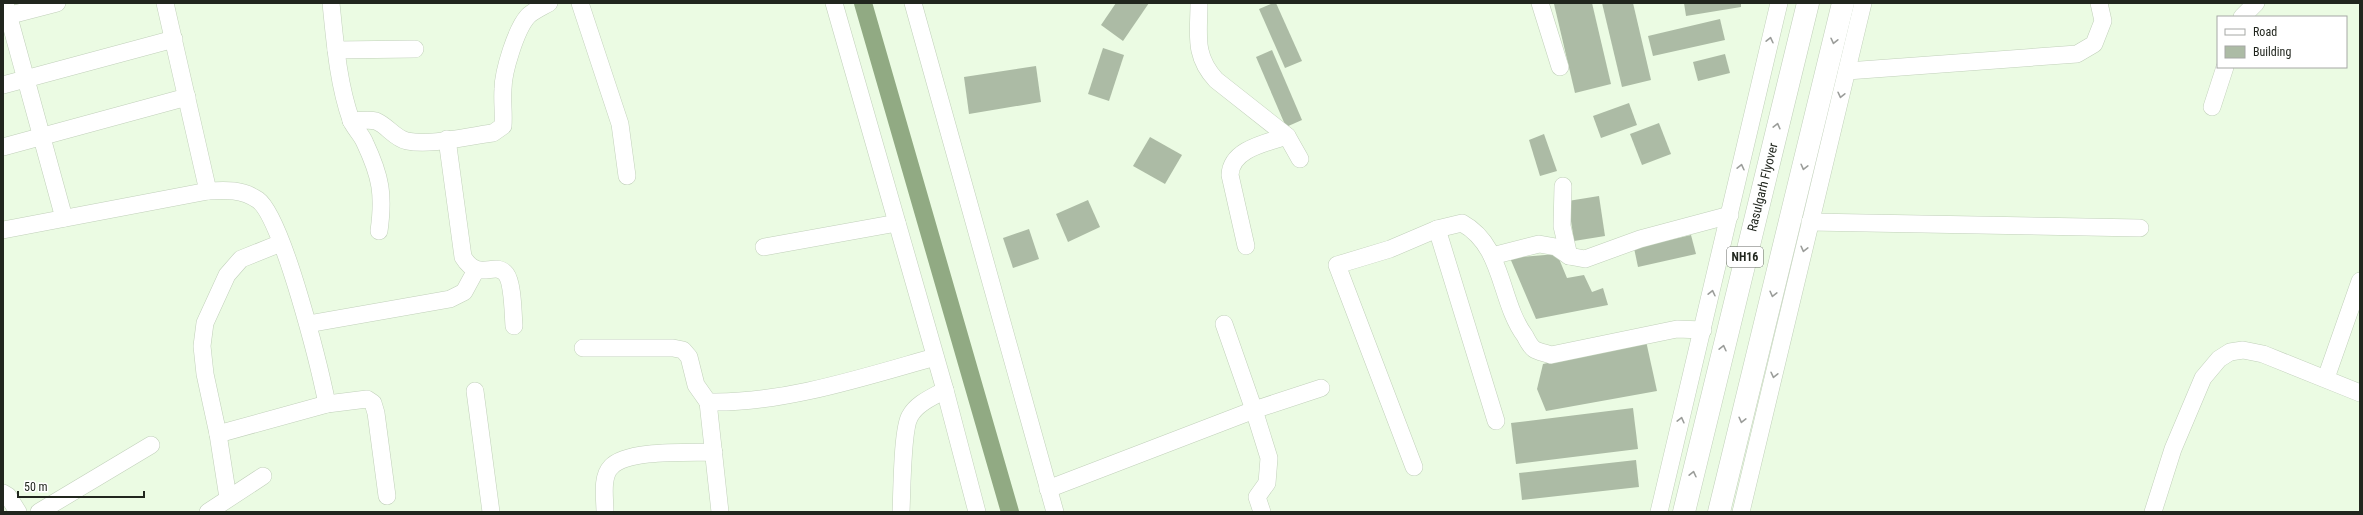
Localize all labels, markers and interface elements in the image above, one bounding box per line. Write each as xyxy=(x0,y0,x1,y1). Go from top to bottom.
legend xyxy=(2217,16,2347,68)
text: Road xyxy=(2253,25,2277,39)
one-way arrow xyxy=(1766,37,1774,43)
one-way arrow xyxy=(1830,38,1838,44)
text: Building xyxy=(2253,45,2291,59)
one-way arrow xyxy=(1837,92,1845,99)
one-way arrow xyxy=(1773,123,1781,129)
street label: Rasulgarh Flyover xyxy=(1744,141,1781,233)
one-way arrow xyxy=(1736,163,1745,170)
one-way arrow xyxy=(1800,164,1808,171)
one-way arrow xyxy=(1800,245,1809,252)
road number: NH16 xyxy=(1727,247,1763,267)
one-way arrow xyxy=(1707,290,1715,296)
one-way arrow xyxy=(1769,291,1777,297)
one-way arrow xyxy=(1718,344,1727,351)
one-way arrow xyxy=(1770,372,1778,379)
one-way arrow xyxy=(1677,416,1685,423)
one-way arrow xyxy=(1738,417,1746,423)
one-way arrow xyxy=(1688,471,1697,478)
scale bar xyxy=(18,473,144,499)
text: 50 m xyxy=(24,480,48,494)

